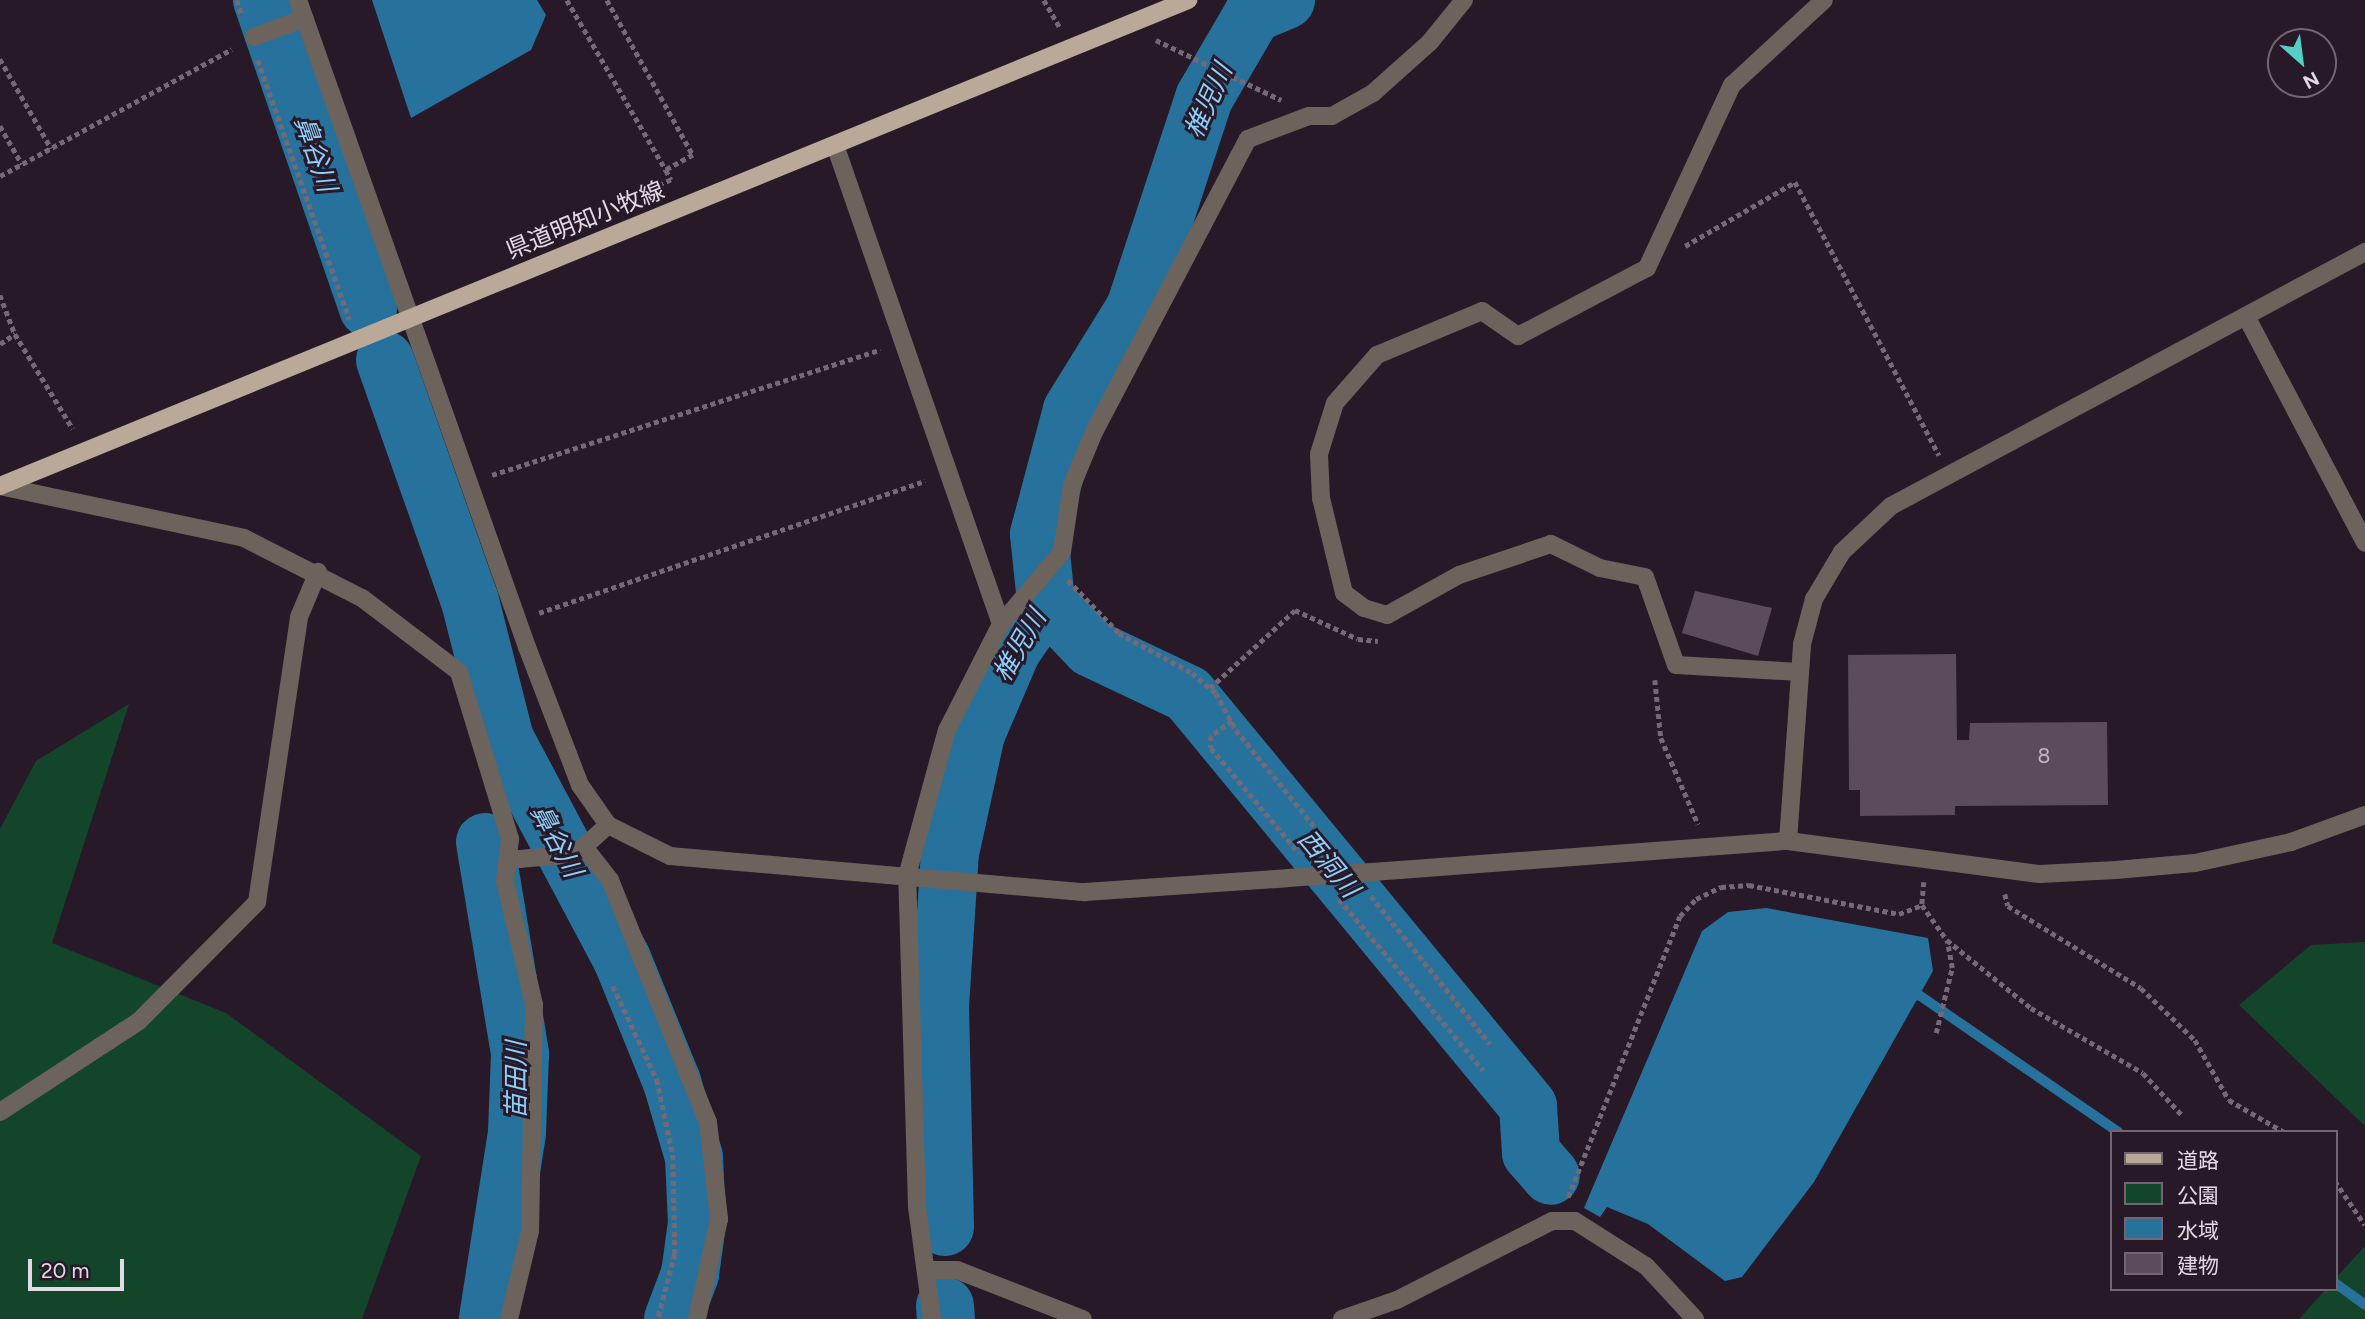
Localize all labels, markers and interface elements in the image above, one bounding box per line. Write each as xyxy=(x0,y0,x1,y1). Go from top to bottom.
north arrow xyxy=(2267,28,2337,98)
water label: 椎児川 xyxy=(1179,59,1239,143)
text: N xyxy=(2299,67,2323,94)
water label: 鼻谷川 xyxy=(288,112,342,196)
street label: 県道明知小牧線 xyxy=(502,175,668,265)
water label: 椎児川 xyxy=(987,604,1053,688)
house number: 8 xyxy=(2038,743,2050,769)
water label: 鼻谷川 xyxy=(524,799,588,883)
water label: 西洞川 xyxy=(1291,824,1365,904)
water label: 苗田川 xyxy=(501,1041,533,1119)
legend xyxy=(2110,1130,2337,1291)
text: 道路 xyxy=(2177,1148,2219,1173)
text: 公園 xyxy=(2177,1183,2219,1208)
text: 水域 xyxy=(2177,1218,2219,1243)
scale bar xyxy=(32,1246,128,1290)
text: 建物 xyxy=(2177,1253,2219,1278)
text: 20 m xyxy=(41,1258,89,1283)

